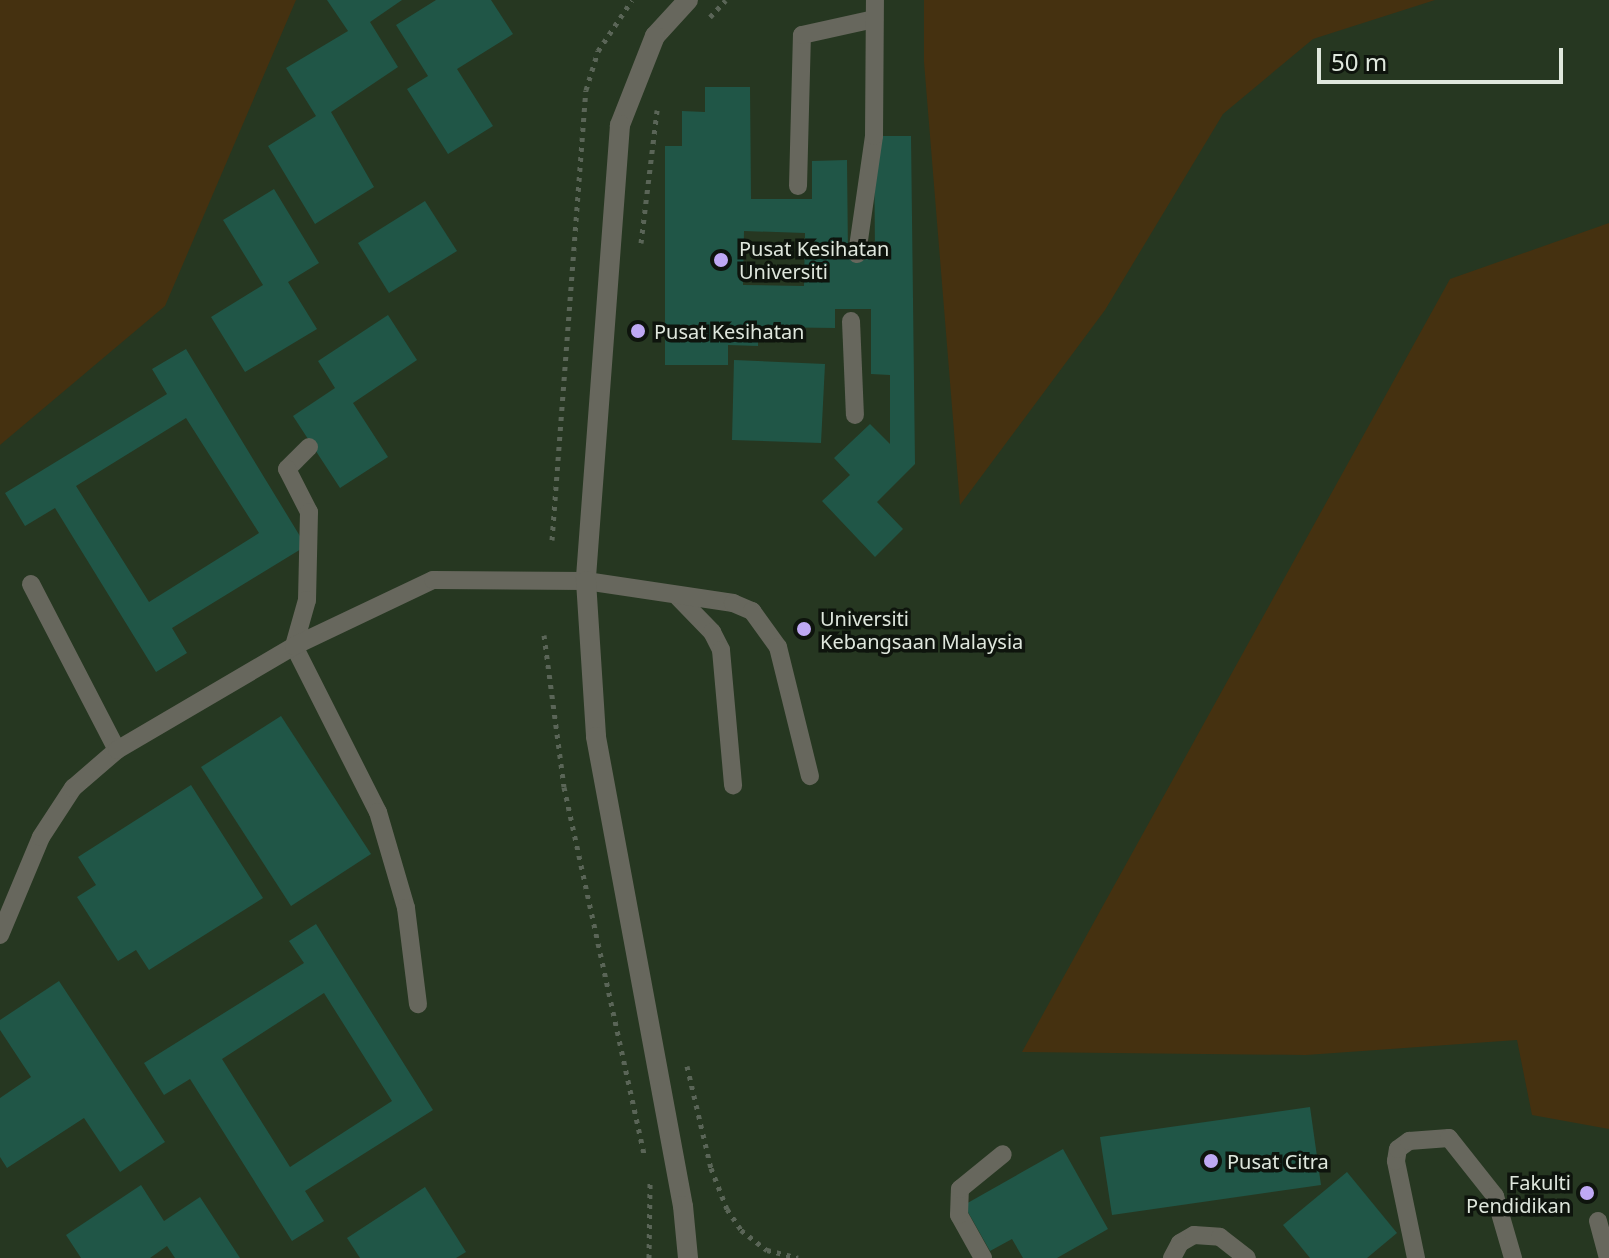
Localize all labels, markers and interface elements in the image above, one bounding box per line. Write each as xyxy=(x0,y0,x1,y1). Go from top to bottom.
scale bar xyxy=(1321,32,1567,82)
text: 50 m xyxy=(1331,45,1387,78)
place label: Pusat Kesihatan Universiti xyxy=(739,236,889,283)
marker: Pusat Kesihatan Universiti xyxy=(710,249,732,271)
place label: Pusat Kesihatan xyxy=(654,319,804,343)
marker: Pusat Kesihatan xyxy=(629,322,647,340)
place label: Universiti Kebangsaan Malaysia xyxy=(820,606,1023,653)
marker: Universiti Kebangsaan Malaysia xyxy=(795,620,813,638)
place label: Pusat Citra xyxy=(1227,1149,1329,1173)
marker: Pusat Citra xyxy=(1202,1152,1220,1170)
place label: Fakulti Pendidikan xyxy=(1466,1170,1571,1217)
marker: Fakulti Pendidikan xyxy=(1578,1184,1596,1202)

